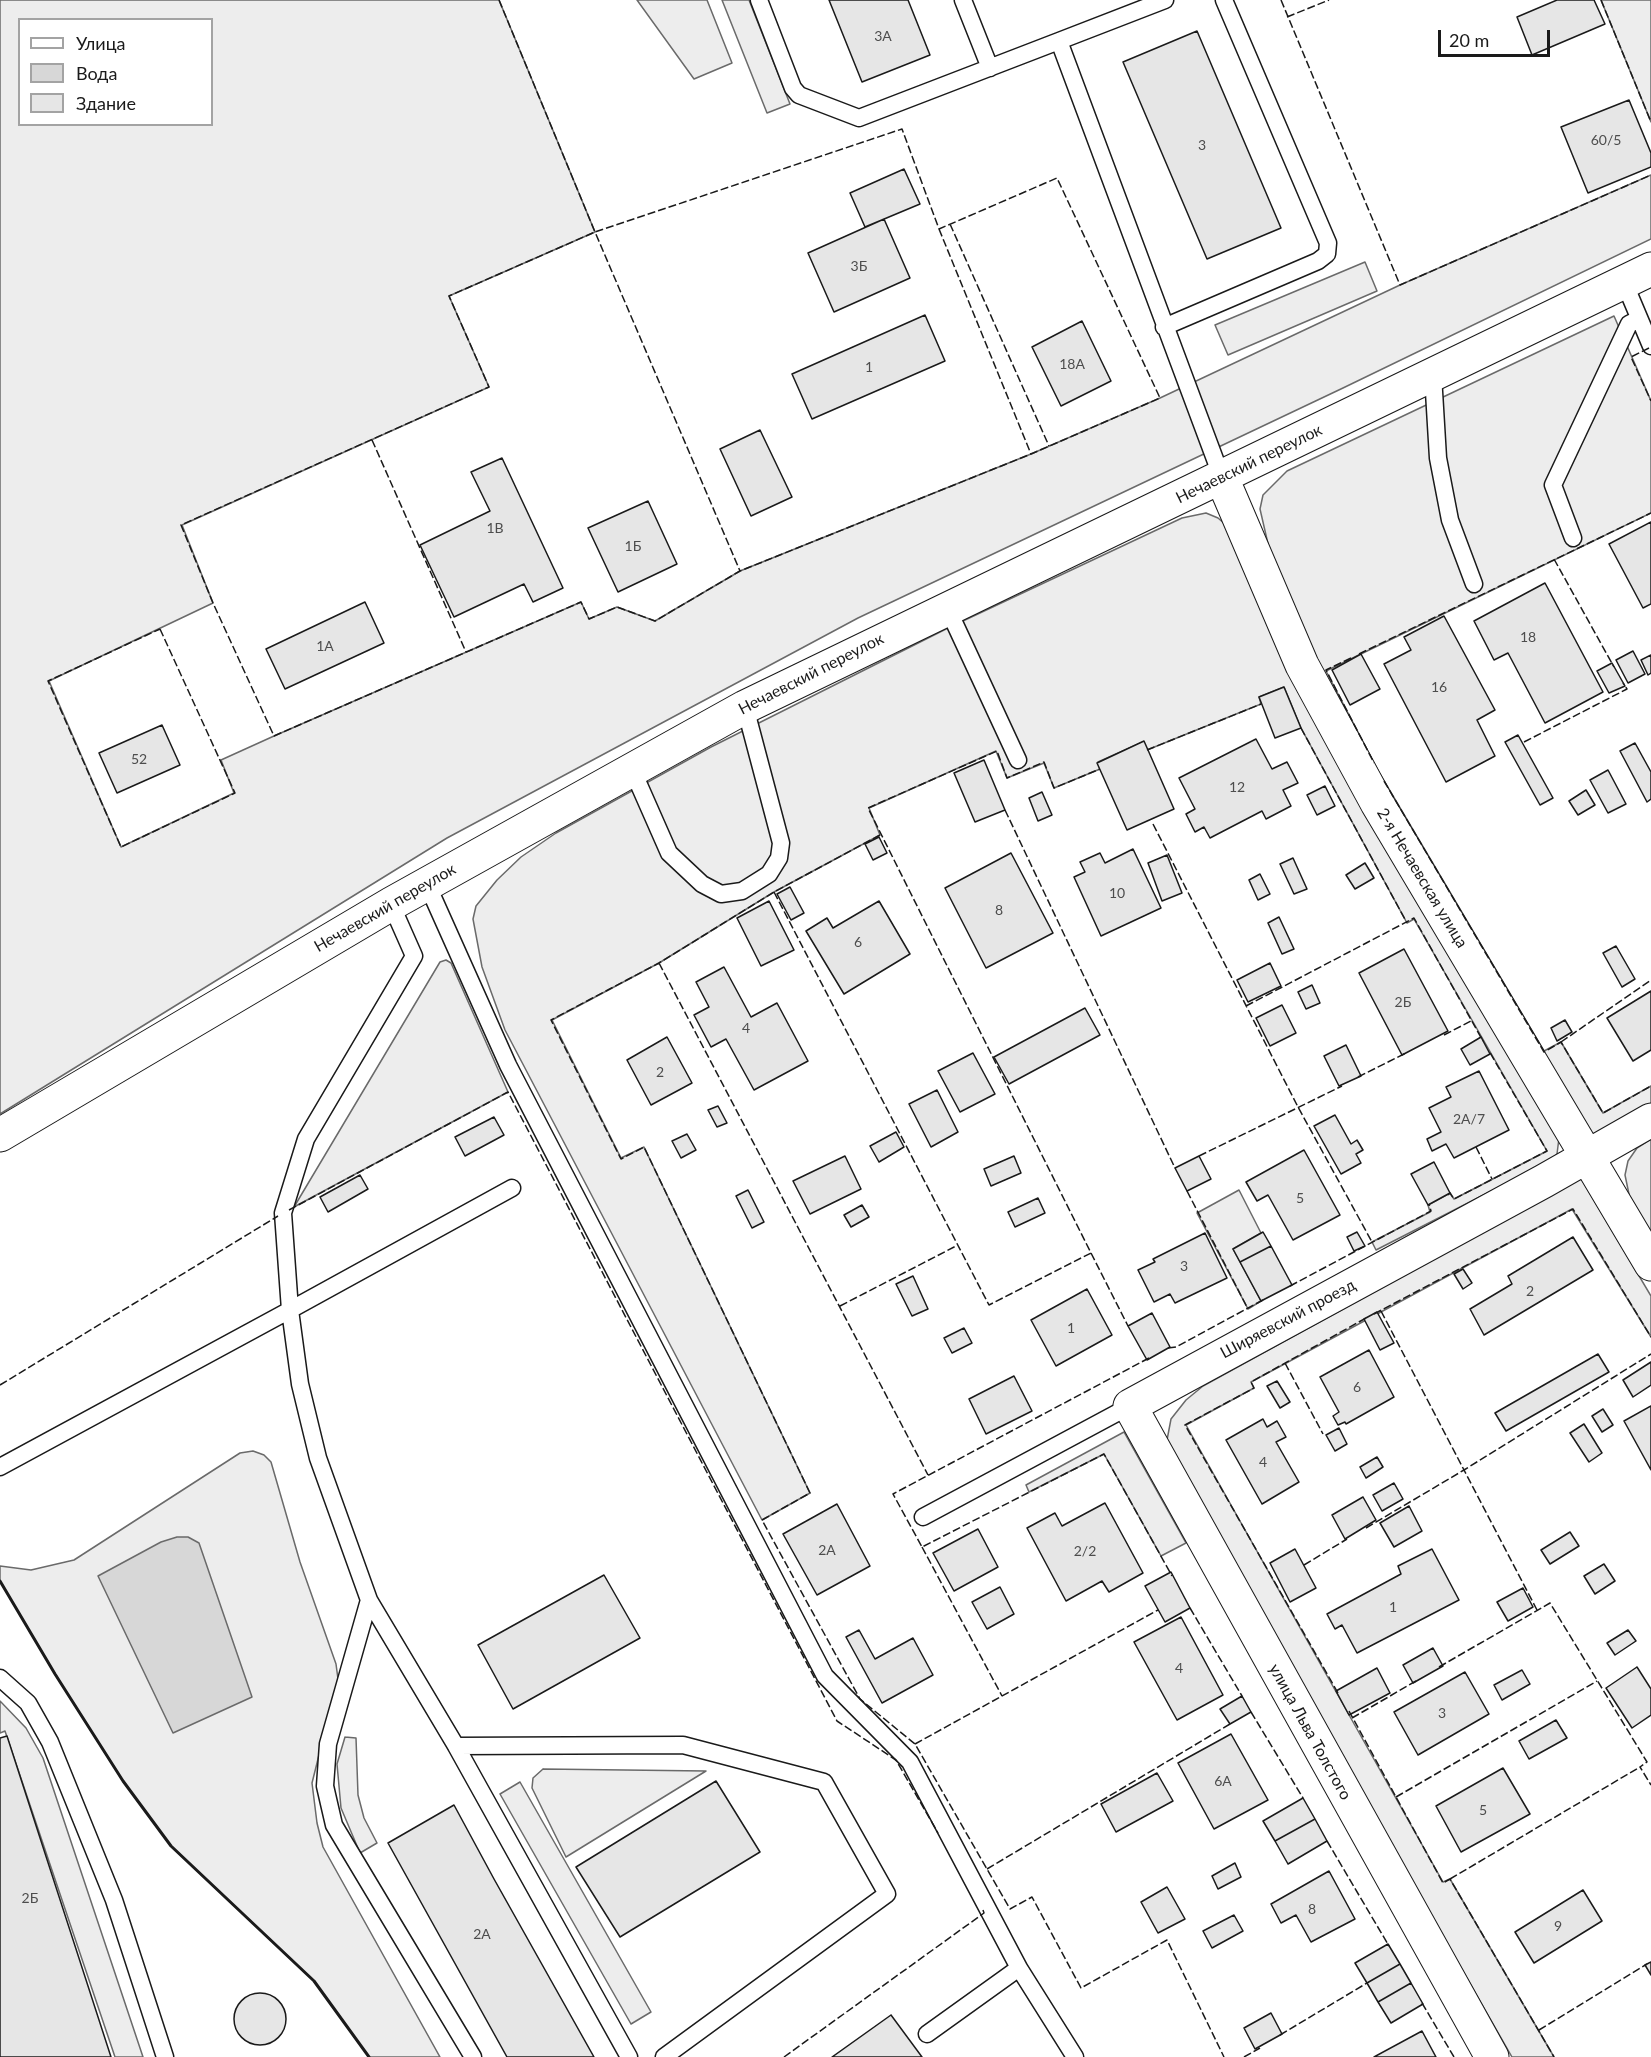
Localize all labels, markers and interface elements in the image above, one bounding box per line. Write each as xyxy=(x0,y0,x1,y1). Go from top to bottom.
legend xyxy=(18,18,213,126)
scale bar xyxy=(1441,18,1554,56)
house number: 3А xyxy=(874,28,892,44)
text: 20 m xyxy=(1449,29,1489,51)
text: Улица xyxy=(76,32,126,54)
text: Вода xyxy=(76,62,117,84)
text: Здание xyxy=(76,92,136,114)
house number: 60/5 xyxy=(1591,132,1621,148)
house number: 3 xyxy=(1198,137,1206,153)
house number: 3Б xyxy=(851,258,867,274)
house number: 18А xyxy=(1059,356,1085,372)
house number: 1 xyxy=(865,359,873,375)
street label: Нечаевский переулок xyxy=(1173,420,1325,508)
house number: 1В xyxy=(486,520,504,536)
house number: 1Б xyxy=(625,538,641,554)
street label: Нечаевский переулок xyxy=(735,629,887,719)
house number: 18 xyxy=(1520,629,1536,645)
house number: 1А xyxy=(316,638,334,654)
house number: 16 xyxy=(1431,679,1447,695)
house number: 52 xyxy=(131,751,147,767)
house number: 12 xyxy=(1229,779,1245,795)
street label: 2-я Нечаевская улица xyxy=(1373,805,1471,951)
street label: Нечаевский переулок xyxy=(311,860,459,956)
house number: 10 xyxy=(1109,885,1125,901)
house number: 8 xyxy=(995,902,1003,918)
house number: 6 xyxy=(854,934,862,950)
house number: 2Б xyxy=(1395,994,1411,1010)
house number: 4 xyxy=(742,1020,750,1036)
house number: 2 xyxy=(656,1064,664,1080)
house number: 2А/7 xyxy=(1453,1111,1485,1127)
house number: 5 xyxy=(1296,1190,1304,1206)
house number: 3 xyxy=(1180,1258,1188,1274)
street label: Ширяевский проезд xyxy=(1217,1275,1359,1363)
house number: 2 xyxy=(1526,1283,1534,1299)
house number: 1 xyxy=(1067,1320,1075,1336)
house number: 6 xyxy=(1353,1379,1361,1395)
house number: 4 xyxy=(1259,1454,1267,1470)
house number: 2А xyxy=(818,1542,836,1558)
house number: 2/2 xyxy=(1074,1543,1096,1559)
house number: 1 xyxy=(1389,1599,1397,1615)
house number: 4 xyxy=(1175,1660,1183,1676)
street label: улица Льва Толстого xyxy=(1265,1661,1355,1803)
house number: 3 xyxy=(1438,1705,1446,1721)
house number: 6А xyxy=(1214,1773,1232,1789)
house number: 5 xyxy=(1479,1802,1487,1818)
house number: 2Б xyxy=(22,1890,38,1906)
house number: 8 xyxy=(1308,1901,1316,1917)
house number: 9 xyxy=(1554,1918,1562,1934)
house number: 2А xyxy=(473,1926,491,1942)

